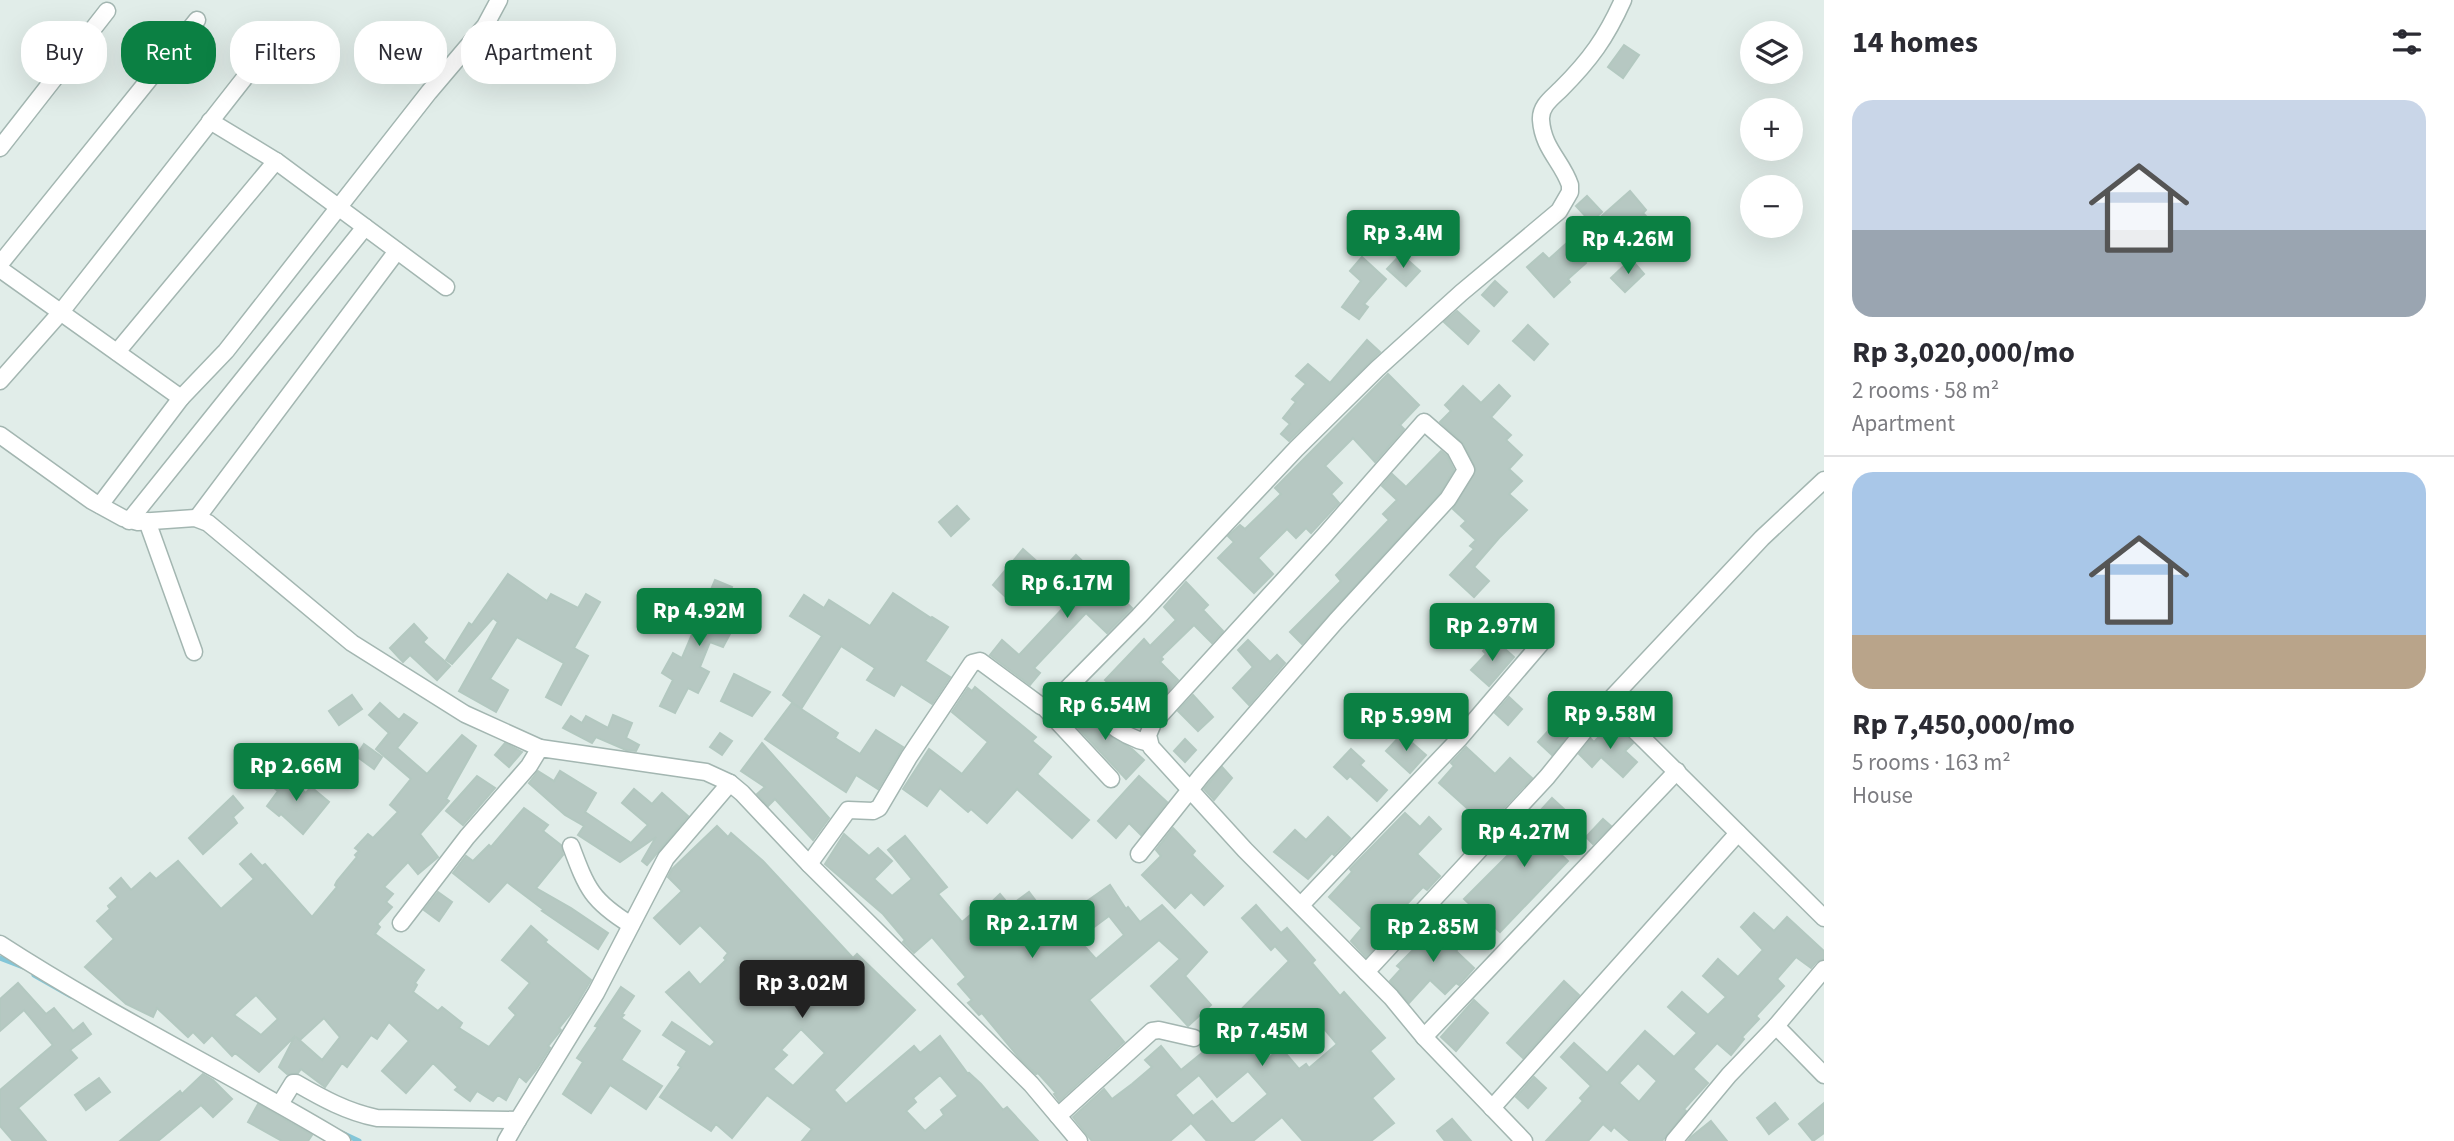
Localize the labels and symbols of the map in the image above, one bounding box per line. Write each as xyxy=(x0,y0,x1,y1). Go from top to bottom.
pin: Rp 3.4M xyxy=(1338,210,1468,270)
pin: Rp 4.26M xyxy=(1556,216,1700,276)
pin: Rp 6.17M xyxy=(995,560,1139,620)
pin: Rp 4.92M xyxy=(627,588,771,648)
pin: Rp 2.97M xyxy=(1420,604,1564,663)
pin: Rp 6.54M xyxy=(1033,682,1177,742)
pin: Rp 9.58M xyxy=(1538,692,1682,751)
pin: Rp 5.99M xyxy=(1334,694,1478,753)
pin: Rp 2.66M xyxy=(224,744,368,803)
pin: Rp 4.27M xyxy=(1452,810,1596,869)
pin: Rp 2.17M xyxy=(960,900,1104,960)
pin: Rp 2.85M xyxy=(1361,904,1505,964)
pin: Rp 3.02M xyxy=(730,960,874,1020)
pin: Rp 7.45M xyxy=(1190,1009,1334,1068)

